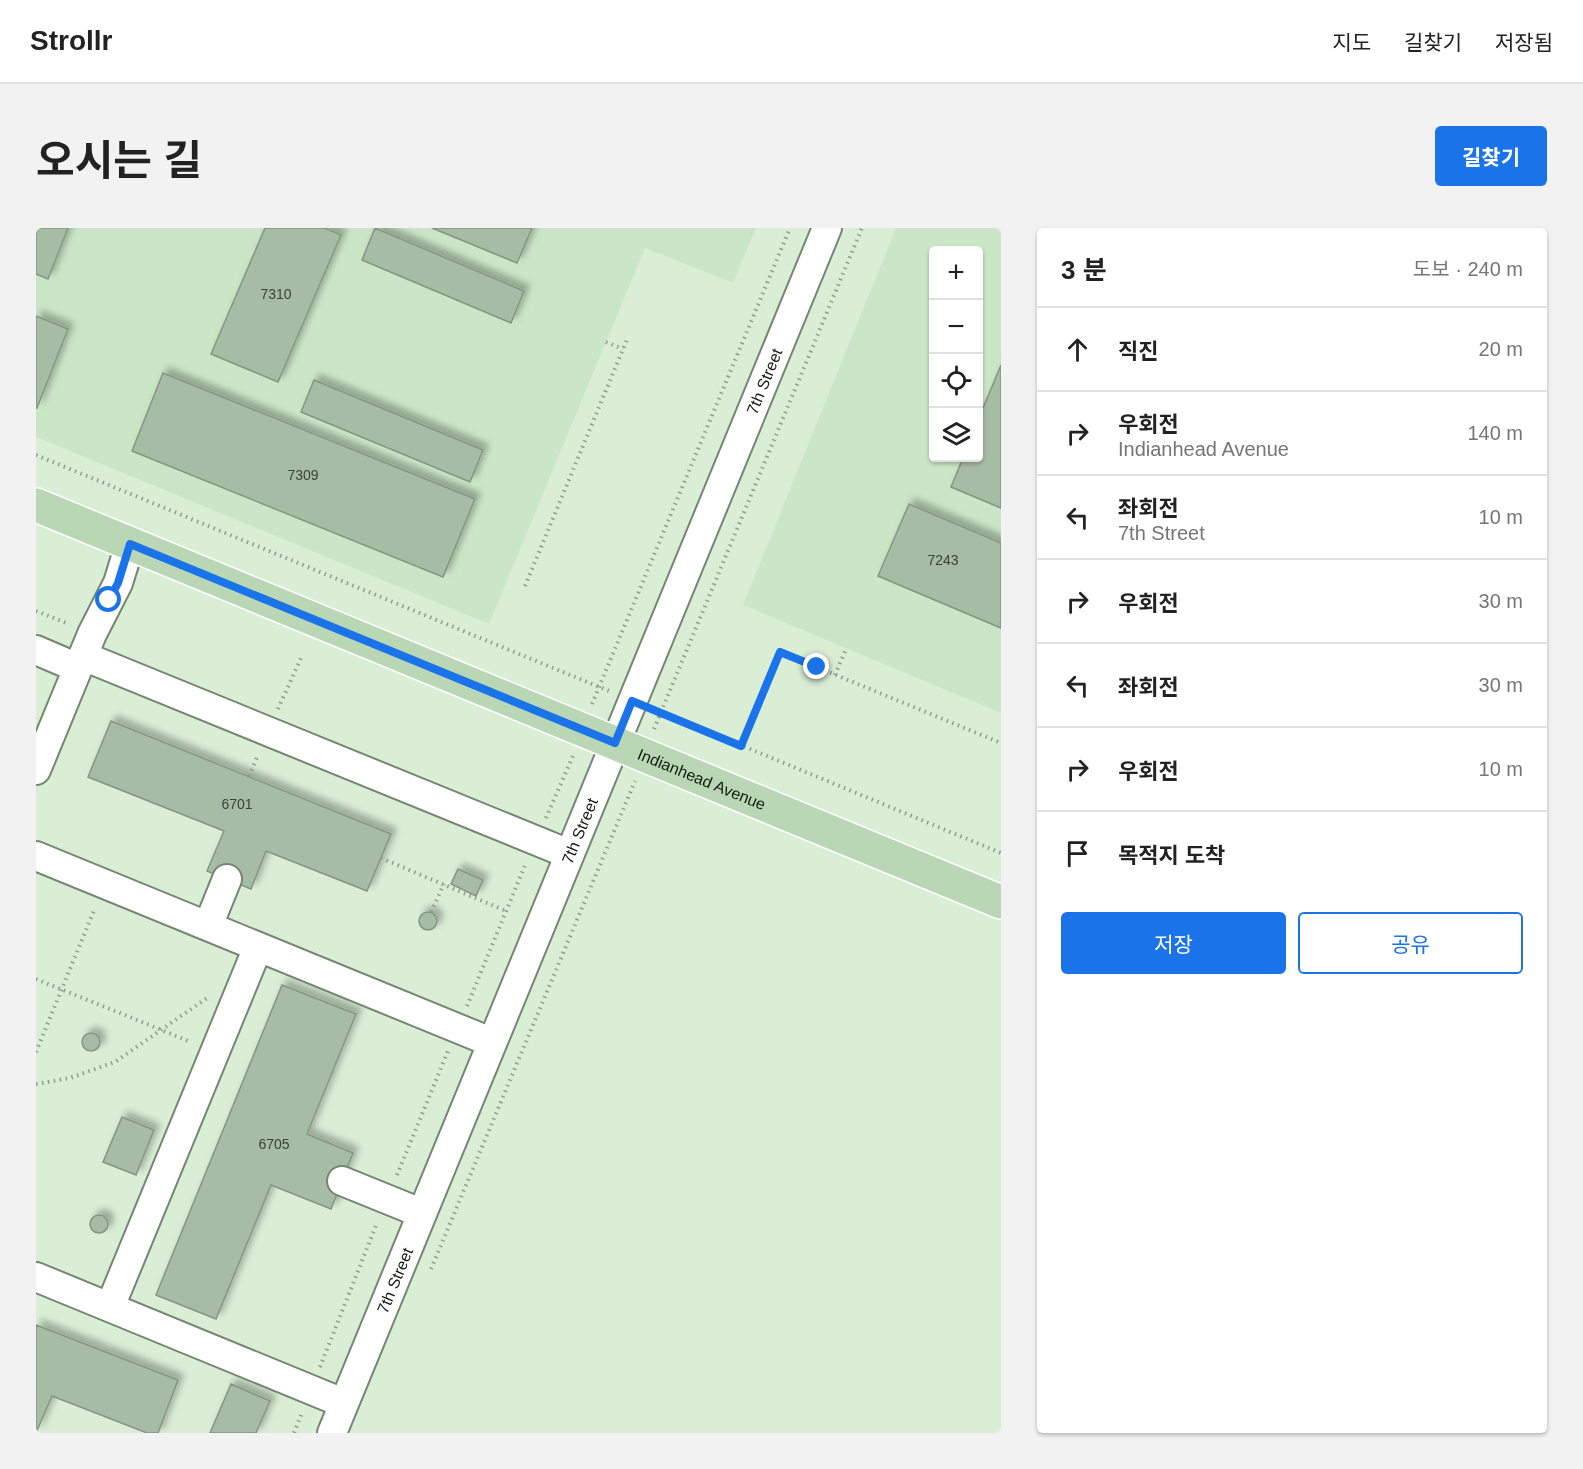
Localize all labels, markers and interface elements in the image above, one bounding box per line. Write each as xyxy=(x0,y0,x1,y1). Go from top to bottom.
text: Strollr xyxy=(30,25,112,56)
text: 지도 xyxy=(1332,31,1371,54)
text: 길찾기 xyxy=(1404,31,1462,54)
text: 저장됨 xyxy=(1495,31,1553,54)
button: 길찾기 xyxy=(1435,126,1547,186)
text: 오시는 길 xyxy=(36,137,202,184)
map controls xyxy=(929,246,983,462)
button: + xyxy=(929,246,983,300)
text: 3 분 xyxy=(1061,255,1107,285)
text: 도보 · 240 m xyxy=(1413,258,1523,280)
house number: 7310 xyxy=(260,286,292,302)
button: − xyxy=(929,300,983,354)
icon: ahead xyxy=(1061,333,1094,366)
text: 20 m xyxy=(1479,338,1523,360)
text: 직진 xyxy=(1118,339,1158,364)
street label: 7th Street xyxy=(743,345,785,417)
button: locate xyxy=(929,354,983,408)
button: layers xyxy=(929,408,983,462)
text: 우회전 xyxy=(1118,412,1179,437)
icon: right xyxy=(1061,417,1094,450)
text: 140 m xyxy=(1467,422,1523,444)
text: Indianhead Avenue xyxy=(1118,438,1289,460)
house number: 7309 xyxy=(287,467,319,483)
text: 좌회전 xyxy=(1118,496,1179,521)
icon: left xyxy=(1061,501,1094,534)
text: 10 m xyxy=(1479,506,1523,528)
text: 7th Street xyxy=(1118,522,1205,544)
house number: 7243 xyxy=(927,552,959,568)
icon: right xyxy=(1061,585,1094,618)
route start xyxy=(95,586,121,612)
text: 30 m xyxy=(1479,590,1523,612)
text: 우회전 xyxy=(1118,591,1179,616)
route end xyxy=(803,653,829,679)
icon: left xyxy=(1061,669,1094,702)
text: 30 m xyxy=(1479,674,1523,696)
text: 좌회전 xyxy=(1118,675,1179,700)
street label: Indianhead Avenue xyxy=(635,745,768,813)
icon: right xyxy=(1061,753,1094,786)
text: 10 m xyxy=(1479,758,1523,780)
text: 우회전 xyxy=(1118,759,1179,784)
street label: 7th Street xyxy=(558,795,601,866)
house number: 6701 xyxy=(221,796,253,812)
icon: arrive xyxy=(1061,837,1094,870)
text: 목적지 도착 xyxy=(1118,843,1225,868)
button: 저장 xyxy=(1061,912,1286,974)
button: 공유 xyxy=(1298,912,1523,974)
house number: 6705 xyxy=(258,1136,290,1152)
street label: 7th Street xyxy=(374,1245,416,1316)

